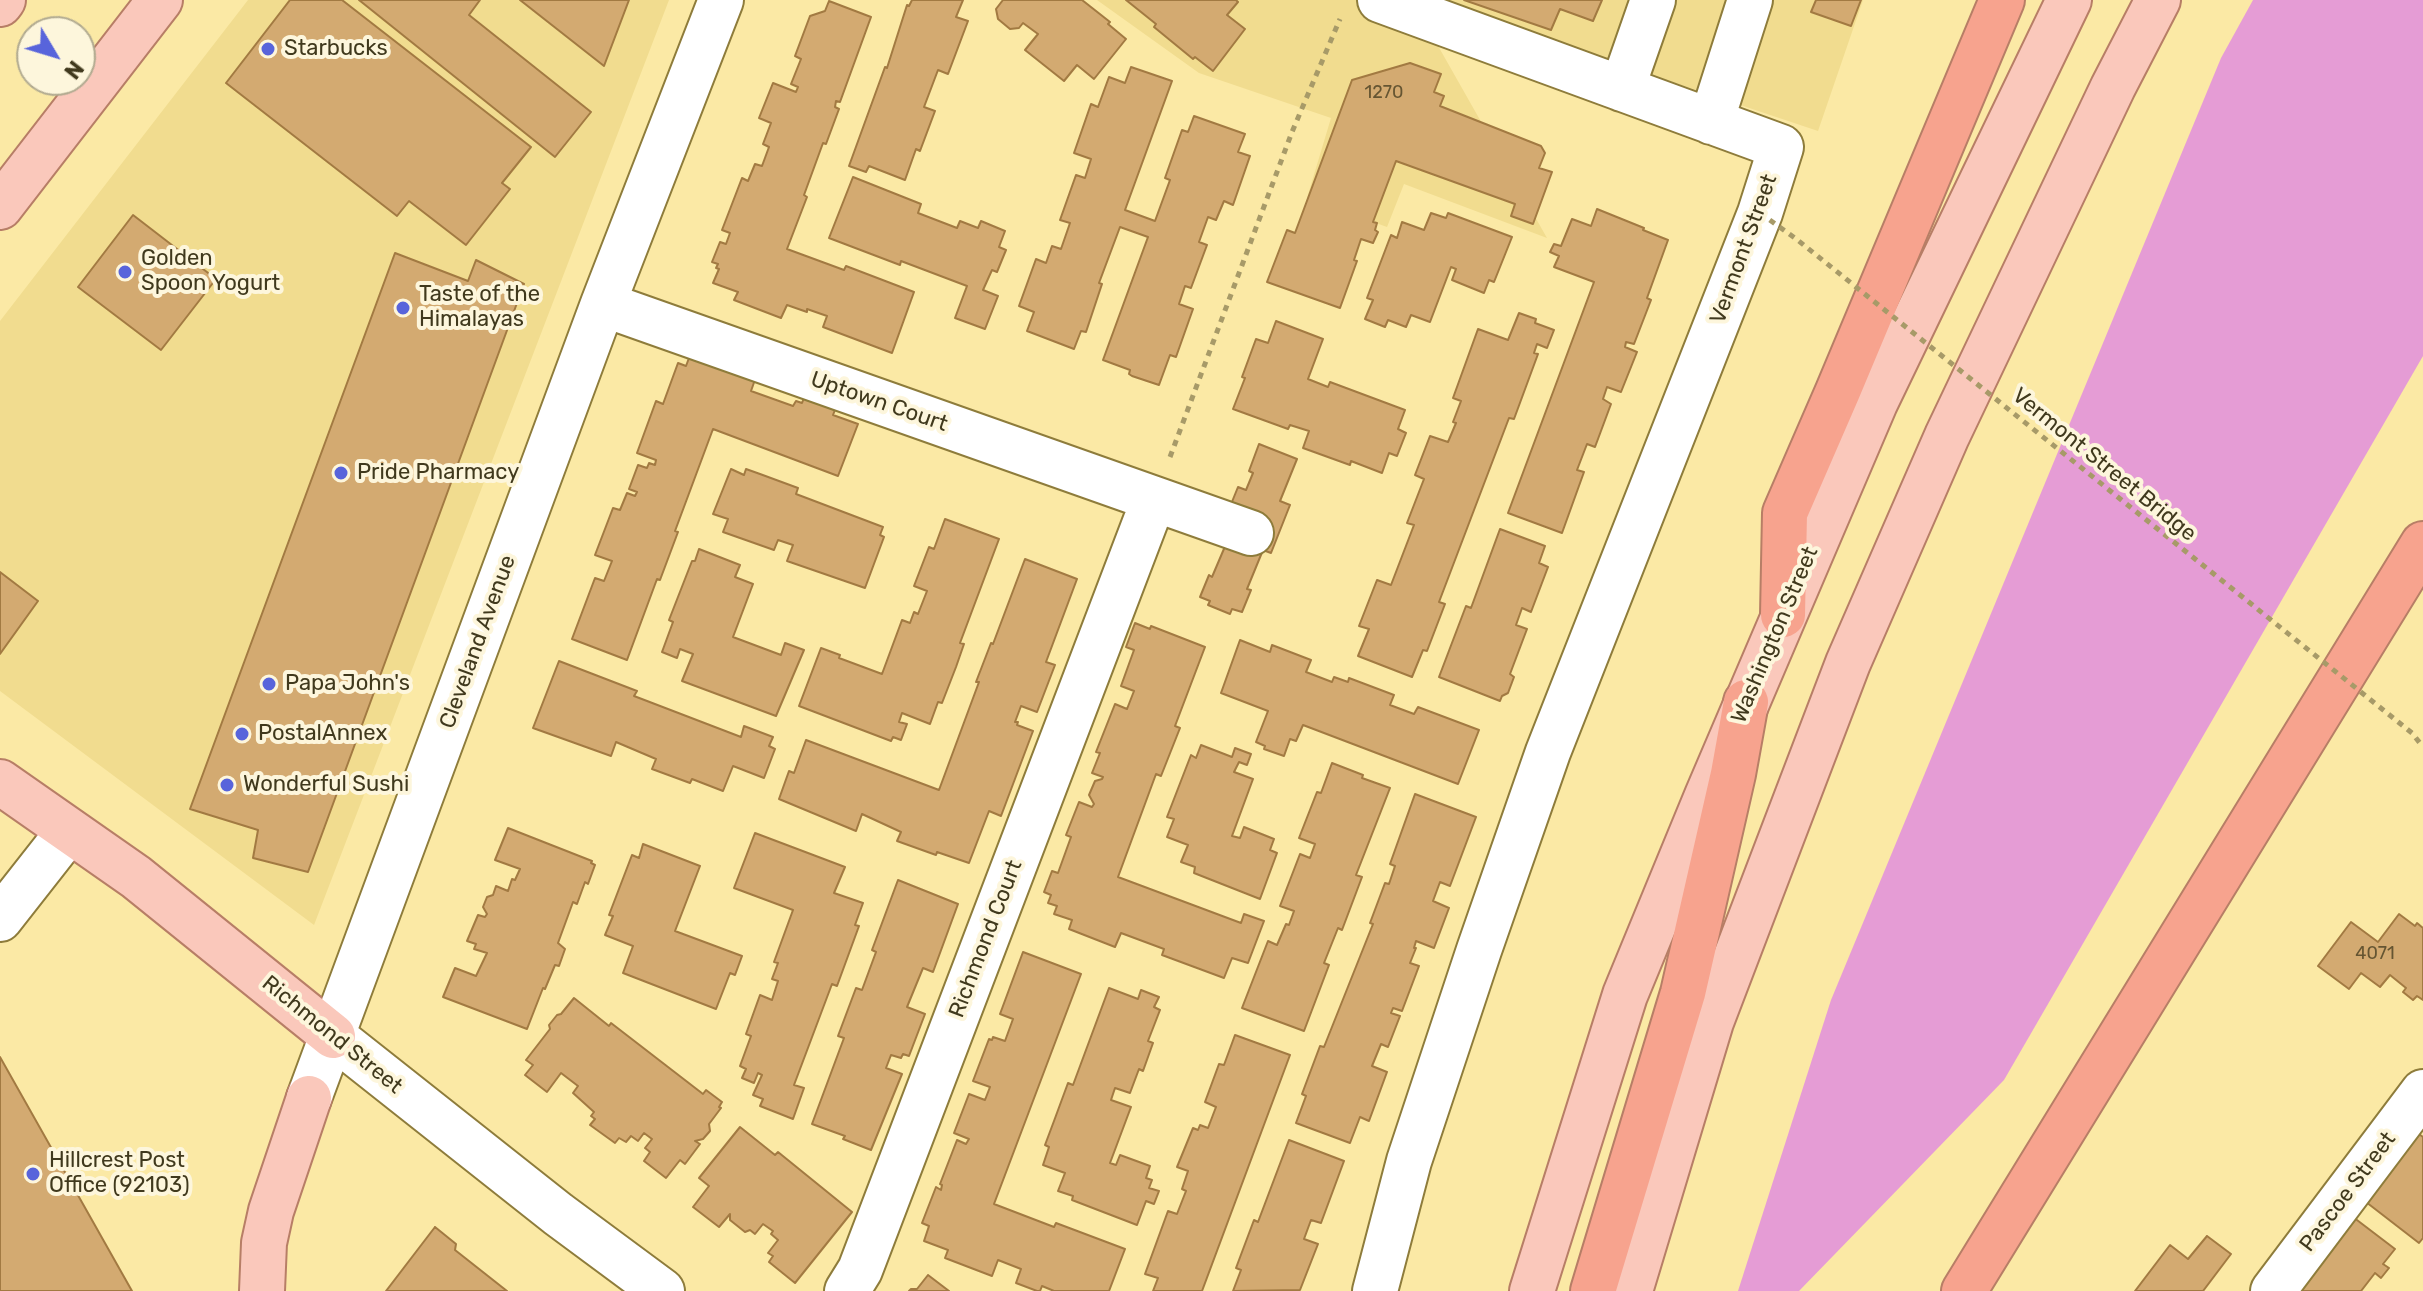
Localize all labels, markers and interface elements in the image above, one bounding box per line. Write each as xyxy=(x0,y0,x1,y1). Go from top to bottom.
north arrow xyxy=(16,16,96,96)
place label: Starbucks xyxy=(284,36,388,62)
marker: Starbucks xyxy=(259,40,277,58)
text: N xyxy=(58,55,89,84)
house number: 1270 xyxy=(1365,82,1403,104)
street label: Vermont Street xyxy=(1705,171,1783,327)
place label: Golden Spoon Yogurt xyxy=(141,246,280,298)
marker: Golden Spoon Yogurt xyxy=(116,263,134,281)
place label: Taste of the Himalayas xyxy=(419,282,540,334)
marker: Taste of the Himalayas xyxy=(394,299,412,317)
street label: Uptown Court xyxy=(807,366,951,438)
street label: Vermont Street Bridge xyxy=(2007,383,2201,547)
place label: Pride Pharmacy xyxy=(357,460,519,486)
marker: Pride Pharmacy xyxy=(332,464,350,482)
street label: Washington Street xyxy=(1726,543,1824,727)
street label: Cleveland Avenue xyxy=(434,552,522,732)
place label: Papa John's xyxy=(285,671,410,697)
marker: Papa John's xyxy=(260,675,278,693)
place label: PostalAnnex xyxy=(258,721,387,747)
marker: PostalAnnex xyxy=(233,725,251,743)
place label: Wonderful Sushi xyxy=(243,772,409,798)
marker: Wonderful Sushi xyxy=(218,776,236,794)
street label: Richmond Court xyxy=(944,856,1028,1022)
house number: 4071 xyxy=(2355,943,2395,965)
street label: Richmond Street xyxy=(257,970,407,1100)
street label: Pascoe Street xyxy=(2294,1127,2402,1257)
place label: Hillcrest Post Office (92103) xyxy=(49,1148,190,1200)
marker: Hillcrest Post Office (92103) xyxy=(24,1165,42,1183)

